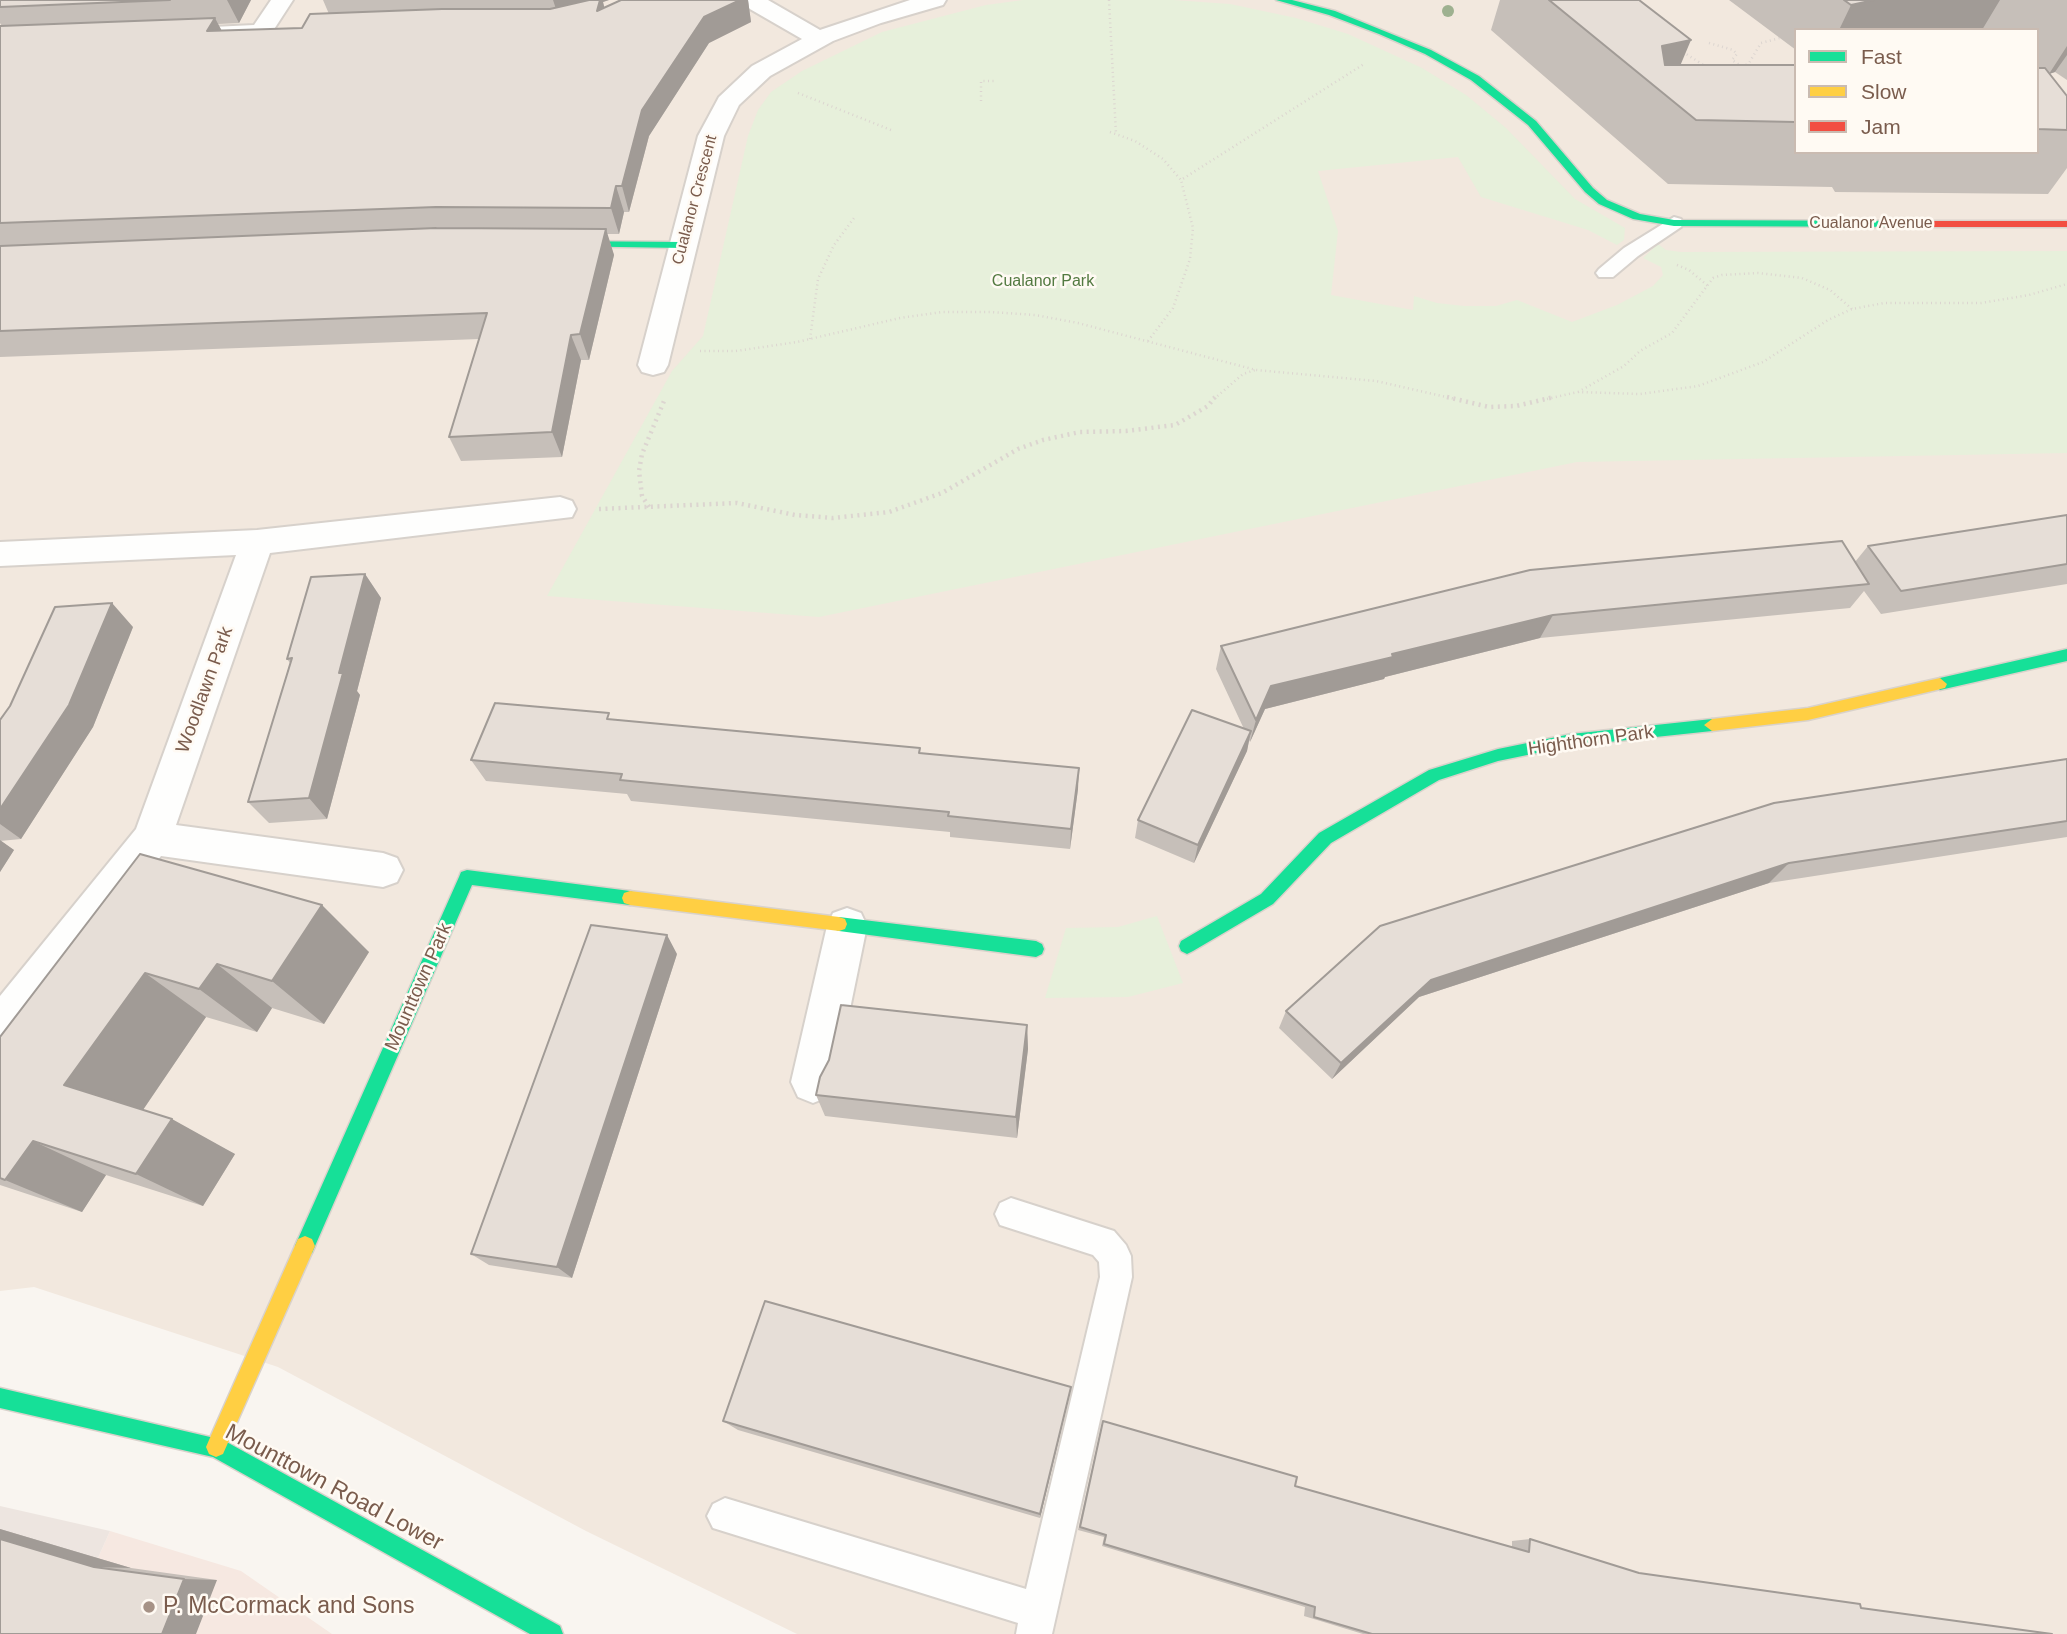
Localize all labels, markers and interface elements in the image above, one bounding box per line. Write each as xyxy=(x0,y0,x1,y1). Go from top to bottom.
legend xyxy=(1794,28,2039,154)
text: Fast xyxy=(1861,45,1902,68)
text: Slow xyxy=(1861,80,1907,103)
text: Jam xyxy=(1861,115,1901,138)
street label: Cualanor Crescent xyxy=(668,133,722,267)
street label: Cualanor Avenue xyxy=(1809,214,1933,234)
park label: Cualanor Park xyxy=(992,272,1094,292)
street label: Woodlawn Park xyxy=(172,624,238,756)
street label: Highthorn Park xyxy=(1527,721,1655,761)
street label: Mounttown Park xyxy=(381,920,457,1054)
street label: Mounttown Road Lower xyxy=(220,1419,448,1557)
place label: P. McCormack and Sons xyxy=(163,1593,414,1621)
marker: P. McCormack and Sons xyxy=(141,1599,157,1615)

